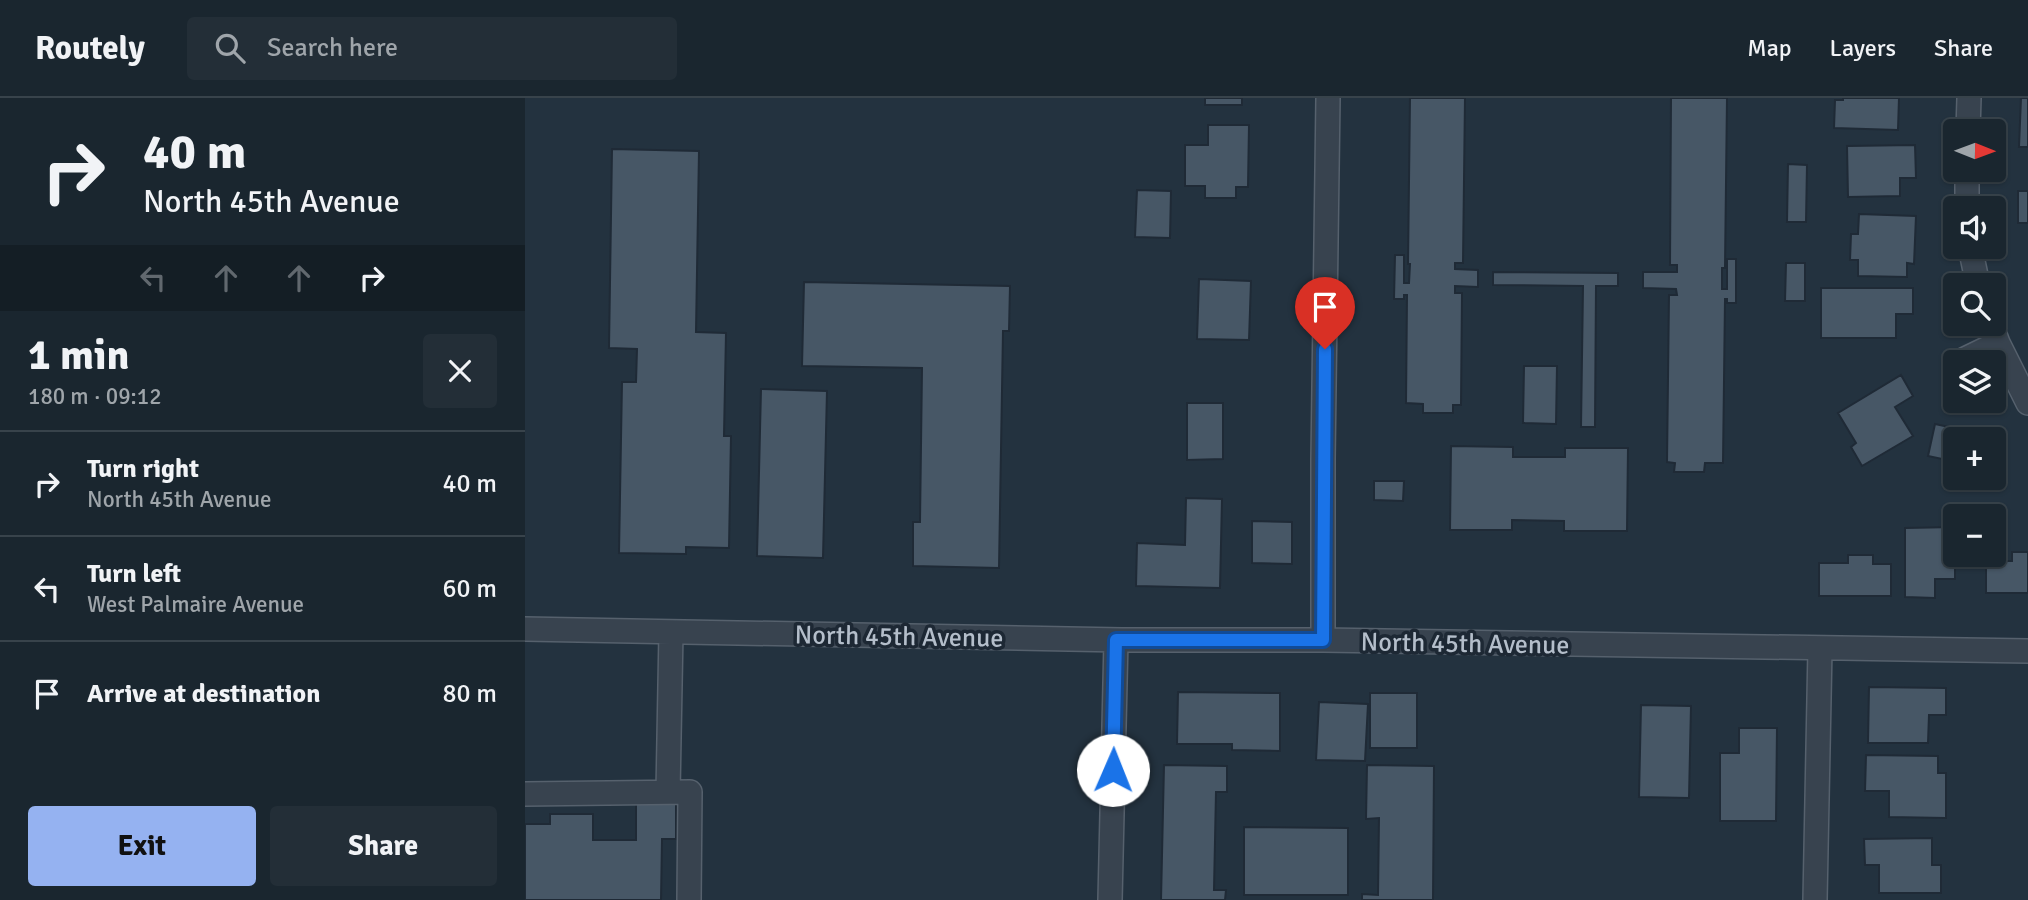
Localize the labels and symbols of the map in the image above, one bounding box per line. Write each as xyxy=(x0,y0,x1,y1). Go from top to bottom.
north arrow xyxy=(1943,119,2005,182)
pin xyxy=(1295,277,1355,349)
street label: North 45th Avenue xyxy=(794,619,1004,655)
street label: North 45th Avenue xyxy=(1360,626,1570,662)
position arrow xyxy=(1076,733,1150,807)

